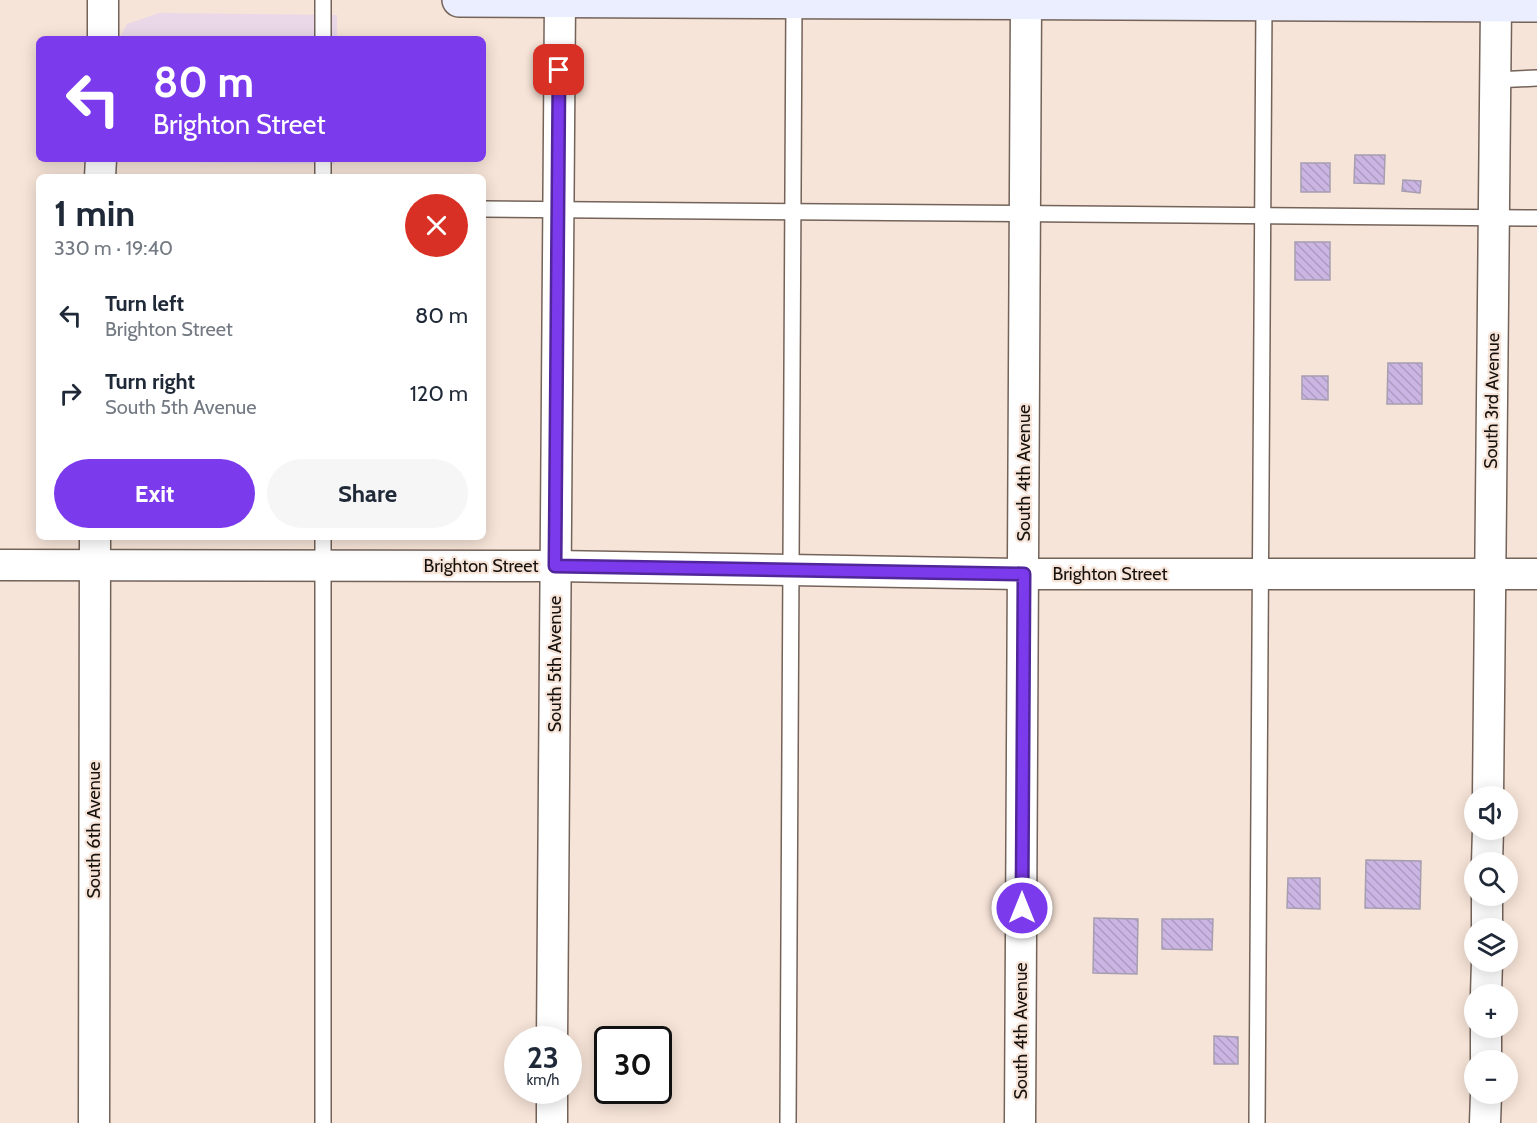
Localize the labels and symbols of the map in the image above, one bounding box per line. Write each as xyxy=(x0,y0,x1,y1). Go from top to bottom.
pin xyxy=(533,44,584,95)
street label: South 3rd Avenue xyxy=(1480,333,1504,469)
street label: South 4th Avenue xyxy=(1013,404,1035,542)
street label: Brighton Street xyxy=(424,555,539,577)
street label: Brighton Street xyxy=(1053,563,1168,585)
street label: South 5th Avenue xyxy=(544,596,566,732)
street label: South 6th Avenue xyxy=(83,762,105,898)
position arrow xyxy=(990,876,1054,940)
street label: South 4th Avenue xyxy=(1010,962,1032,1100)
speed limit sign: 30 xyxy=(594,1026,672,1104)

